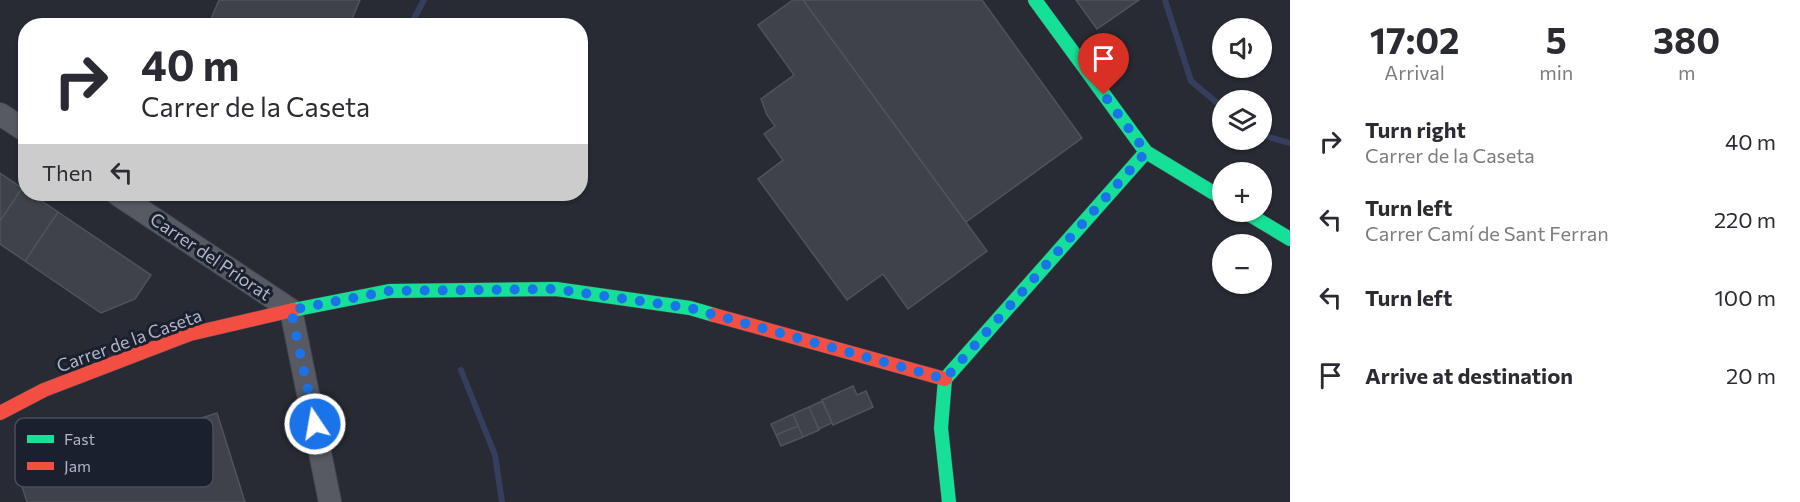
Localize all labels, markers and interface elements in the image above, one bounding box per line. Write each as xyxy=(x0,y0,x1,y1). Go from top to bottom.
text: 17:02 xyxy=(1370,17,1460,61)
text: 5 xyxy=(1546,17,1567,61)
text: 380 xyxy=(1653,17,1720,61)
map controls xyxy=(1212,18,1272,294)
button: sound xyxy=(1212,18,1272,78)
pin xyxy=(1078,33,1129,95)
text: 40 m xyxy=(141,38,239,90)
icon: right xyxy=(42,42,120,120)
icon: arrive xyxy=(1087,42,1120,75)
text: Arrival xyxy=(1384,60,1445,84)
text: min xyxy=(1539,60,1573,84)
text: m xyxy=(1678,60,1695,84)
text: Carrer de la Caseta xyxy=(141,90,370,123)
button: layers xyxy=(1212,90,1272,150)
text: Turn right xyxy=(1365,116,1466,143)
icon: right xyxy=(1314,125,1347,158)
text: 40 m xyxy=(1725,128,1776,155)
text: Carrer de la Caseta xyxy=(1365,143,1535,167)
icon: left xyxy=(105,156,138,189)
text: Then xyxy=(42,159,93,186)
button: + xyxy=(1212,162,1272,222)
text: Turn left xyxy=(1365,194,1452,221)
icon: left xyxy=(1314,203,1347,236)
text: 220 m xyxy=(1714,206,1776,233)
street label: Carrer del Priorat xyxy=(146,207,276,305)
text: Carrer Camí de Sant Ferran xyxy=(1365,221,1609,245)
button: − xyxy=(1212,234,1272,294)
icon: left xyxy=(1314,281,1347,314)
text: Turn left xyxy=(1365,284,1452,311)
text: 100 m xyxy=(1714,284,1776,311)
street label: Carrer de la Caseta xyxy=(53,304,205,376)
icon: arrive xyxy=(1314,359,1347,392)
text: Arrive at destination xyxy=(1365,362,1573,389)
text: 20 m xyxy=(1726,362,1776,389)
position arrow xyxy=(283,392,347,456)
legend xyxy=(15,418,213,487)
text: Fast xyxy=(64,429,95,448)
text: Jam xyxy=(64,456,91,475)

